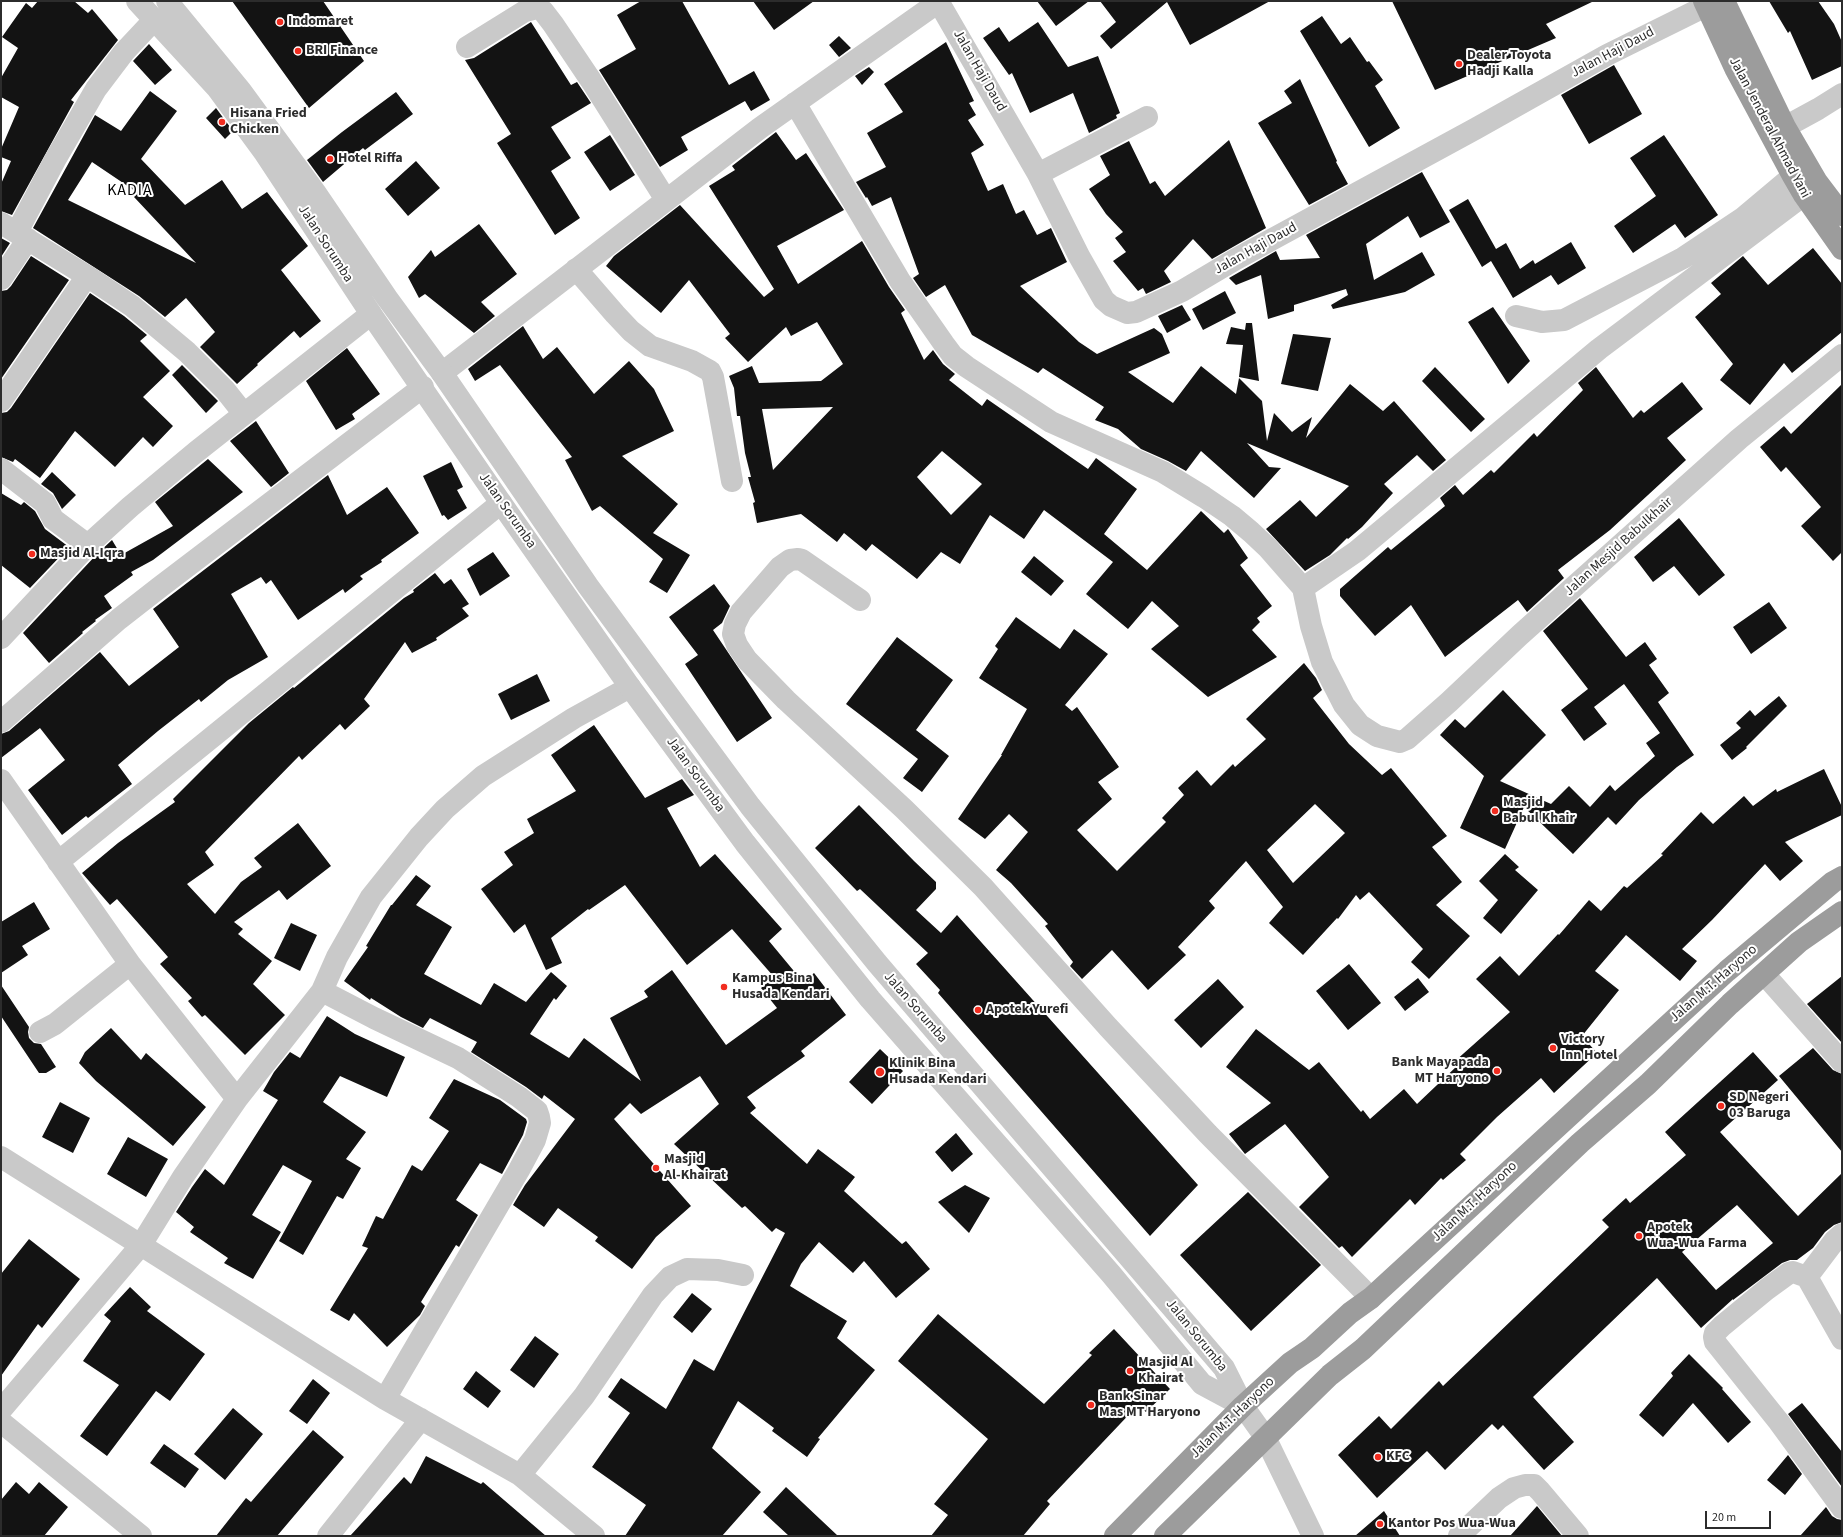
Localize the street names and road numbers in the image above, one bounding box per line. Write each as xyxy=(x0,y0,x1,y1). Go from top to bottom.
street label: Jalan Haji Daud xyxy=(1569,24,1657,82)
street label: Jalan Haji Daud xyxy=(949,27,1009,115)
street label: Jalan Jenderal Ahmad Yani xyxy=(1725,55,1813,201)
street label: Jalan Sorumba xyxy=(294,202,356,286)
street label: Jalan Haji Daud xyxy=(1212,219,1300,279)
street label: Jalan Sorumba xyxy=(475,470,539,552)
street label: Jalan Mesjid Babulkhair xyxy=(1562,494,1676,600)
street label: Jalan Sorumba xyxy=(662,734,728,816)
street label: Jalan M.T. Haryono xyxy=(1667,942,1761,1026)
street label: Jalan Sorumba xyxy=(880,969,950,1047)
street label: Jalan M.T. Haryono xyxy=(1429,1158,1521,1246)
street label: Jalan Sorumba xyxy=(1162,1296,1230,1376)
street label: Jalan M.T. Haryono xyxy=(1188,1374,1278,1462)

